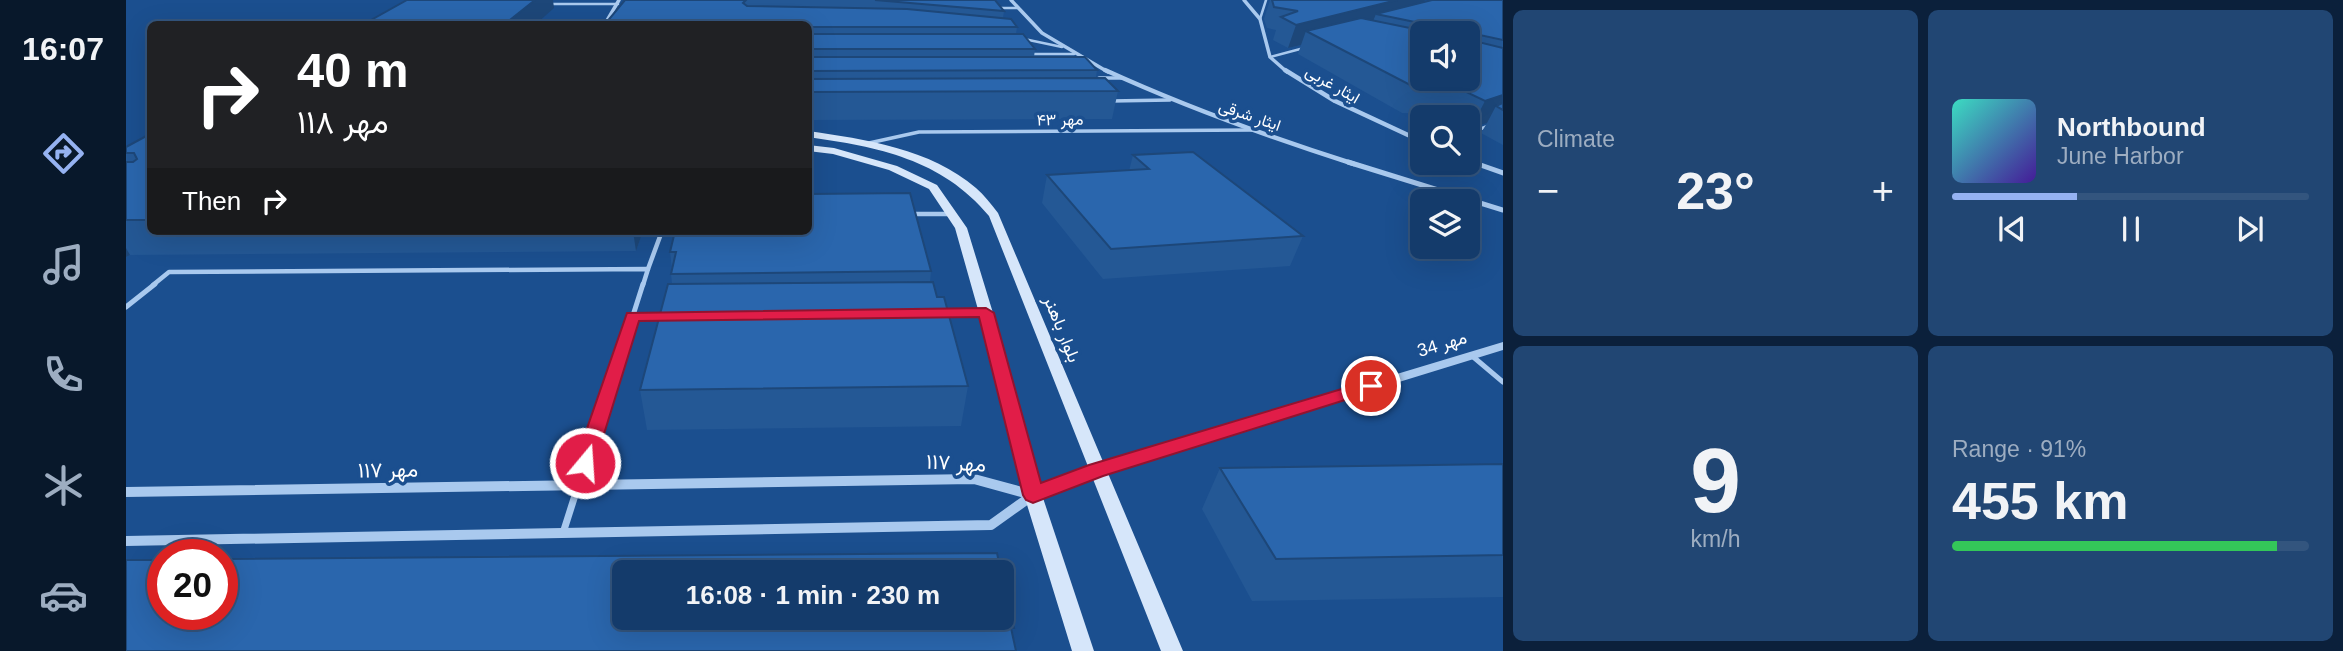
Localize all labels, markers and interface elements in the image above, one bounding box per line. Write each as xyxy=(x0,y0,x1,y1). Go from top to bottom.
map controls xyxy=(1410,21,1480,259)
button: sound xyxy=(1410,21,1480,91)
text: 16:07 xyxy=(22,31,104,67)
text: 40 m xyxy=(297,43,409,97)
icon: right xyxy=(182,49,273,140)
street label: ایثار غربی xyxy=(1302,62,1363,108)
street label: ایثار شرقی xyxy=(1216,97,1283,136)
text: مهر ۱۱۸ xyxy=(297,104,389,140)
button: search xyxy=(1410,105,1480,175)
street label: مهر ۴۳ xyxy=(1036,111,1084,130)
text: Northbound xyxy=(2057,112,2206,142)
text: Climate xyxy=(1537,126,1615,152)
icon: directions xyxy=(39,129,88,178)
text: June Harbor xyxy=(2057,143,2184,169)
text: 23° xyxy=(1676,162,1755,220)
text: − xyxy=(1537,170,1559,212)
text: + xyxy=(1872,170,1894,212)
icon: right xyxy=(255,182,293,220)
text: Then xyxy=(182,186,241,216)
button: layers xyxy=(1410,189,1480,259)
icon: previous xyxy=(1993,210,2031,248)
icon: pause xyxy=(2112,210,2150,248)
icon: next xyxy=(2231,210,2269,248)
icon: music xyxy=(39,240,88,289)
street label: بلوار باهنر xyxy=(1038,292,1084,366)
street label: مهر 34 xyxy=(1415,327,1469,362)
icon: phone xyxy=(39,350,88,399)
pin xyxy=(1341,356,1401,416)
icon: arrive xyxy=(1352,367,1390,405)
position arrow xyxy=(548,426,622,500)
text: 9 xyxy=(1690,430,1741,531)
text: Range · 91% xyxy=(1952,436,2086,462)
street label: مهر ۱۱۷ xyxy=(925,449,987,478)
street label: مهر ۱۱۷ xyxy=(358,457,418,484)
icon: climate xyxy=(39,461,88,510)
text: 455 km xyxy=(1952,472,2128,530)
text: km/h xyxy=(1691,526,1740,552)
speed limit sign: 20 xyxy=(147,539,238,630)
icon: car xyxy=(39,571,88,620)
text: 16:08 · 1 min · 230 m xyxy=(686,580,940,610)

